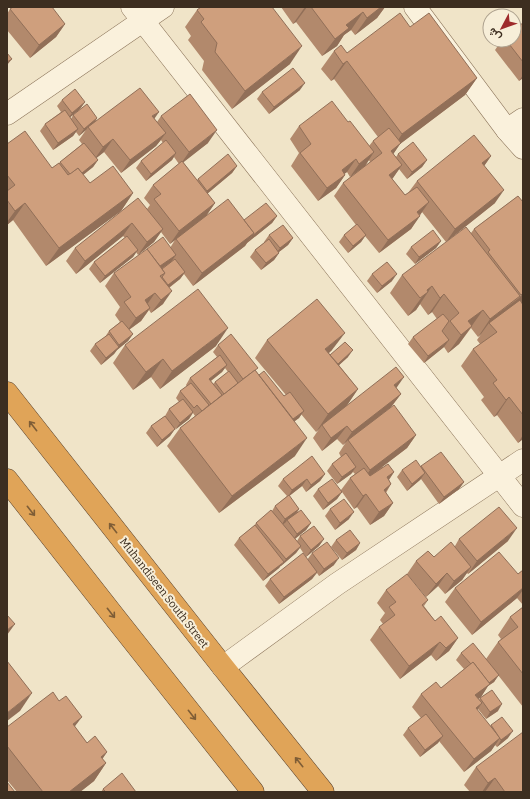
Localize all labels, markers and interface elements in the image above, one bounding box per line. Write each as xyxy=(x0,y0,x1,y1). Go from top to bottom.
north arrow xyxy=(482,8,522,48)
text: ش xyxy=(486,25,504,43)
one-way arrow xyxy=(28,421,37,432)
one-way arrow xyxy=(27,505,35,516)
one-way arrow xyxy=(109,523,118,534)
street label: Muhandiseen South Street xyxy=(117,535,211,651)
one-way arrow xyxy=(107,608,115,619)
one-way arrow xyxy=(187,710,196,721)
one-way arrow xyxy=(294,756,303,767)

